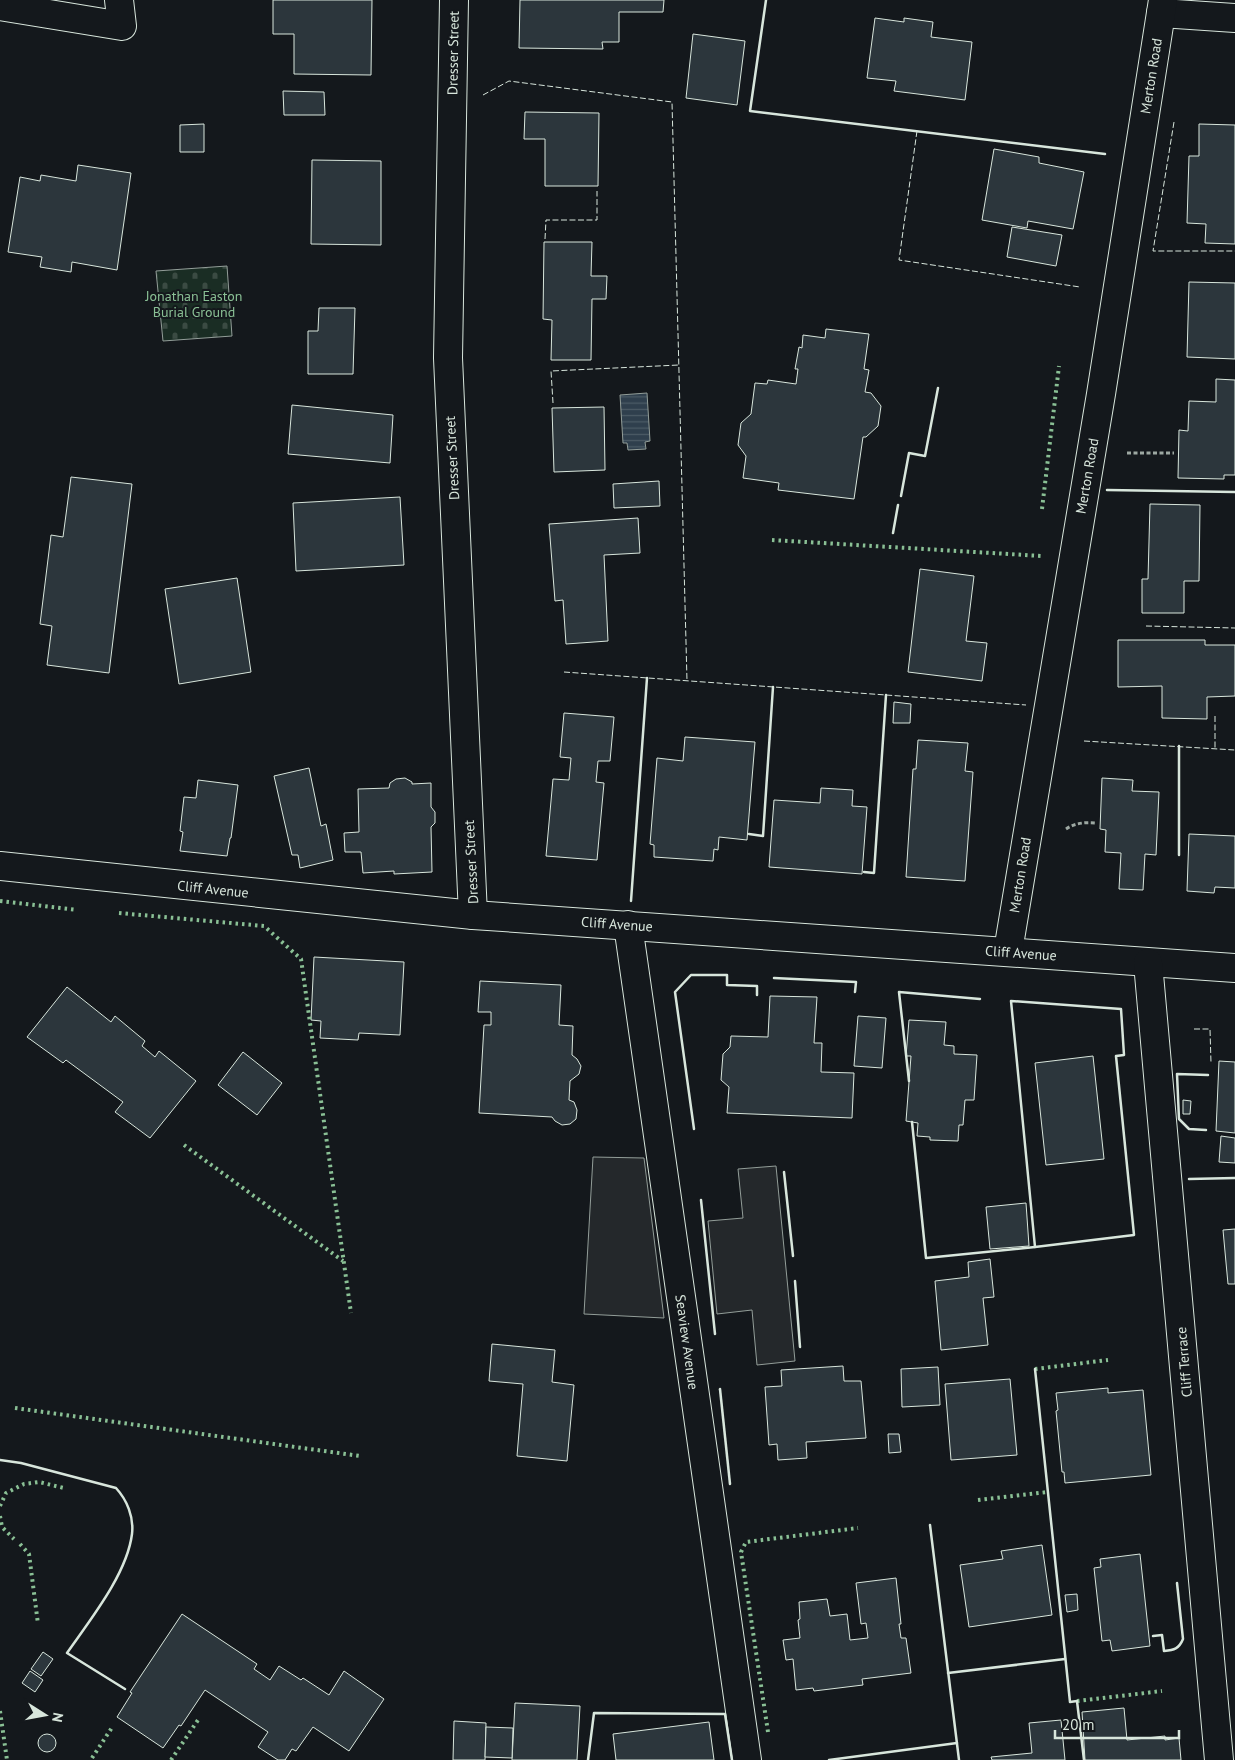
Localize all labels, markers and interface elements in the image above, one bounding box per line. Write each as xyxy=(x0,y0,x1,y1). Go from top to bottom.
street label: Dresser Street xyxy=(443,11,463,95)
street label: Merton Road xyxy=(1136,37,1166,115)
park label: Jonathan Easton Burial Ground xyxy=(144,287,243,321)
street label: Dresser Street xyxy=(441,415,463,501)
street label: Merton Road xyxy=(1071,437,1103,515)
street label: Dresser Street xyxy=(460,819,482,905)
street label: Merton Road xyxy=(1005,836,1035,914)
street label: Cliff Avenue xyxy=(176,876,250,902)
street label: Cliff Avenue xyxy=(581,913,653,935)
street label: Cliff Avenue xyxy=(985,942,1057,964)
street label: Seaview Avenue xyxy=(671,1293,703,1391)
street label: Cliff Terrace xyxy=(1172,1326,1196,1398)
north arrow xyxy=(20,1690,70,1740)
scale bar xyxy=(1055,1708,1179,1740)
text: N xyxy=(48,1711,67,1724)
text: 20 m xyxy=(1062,1715,1095,1734)

